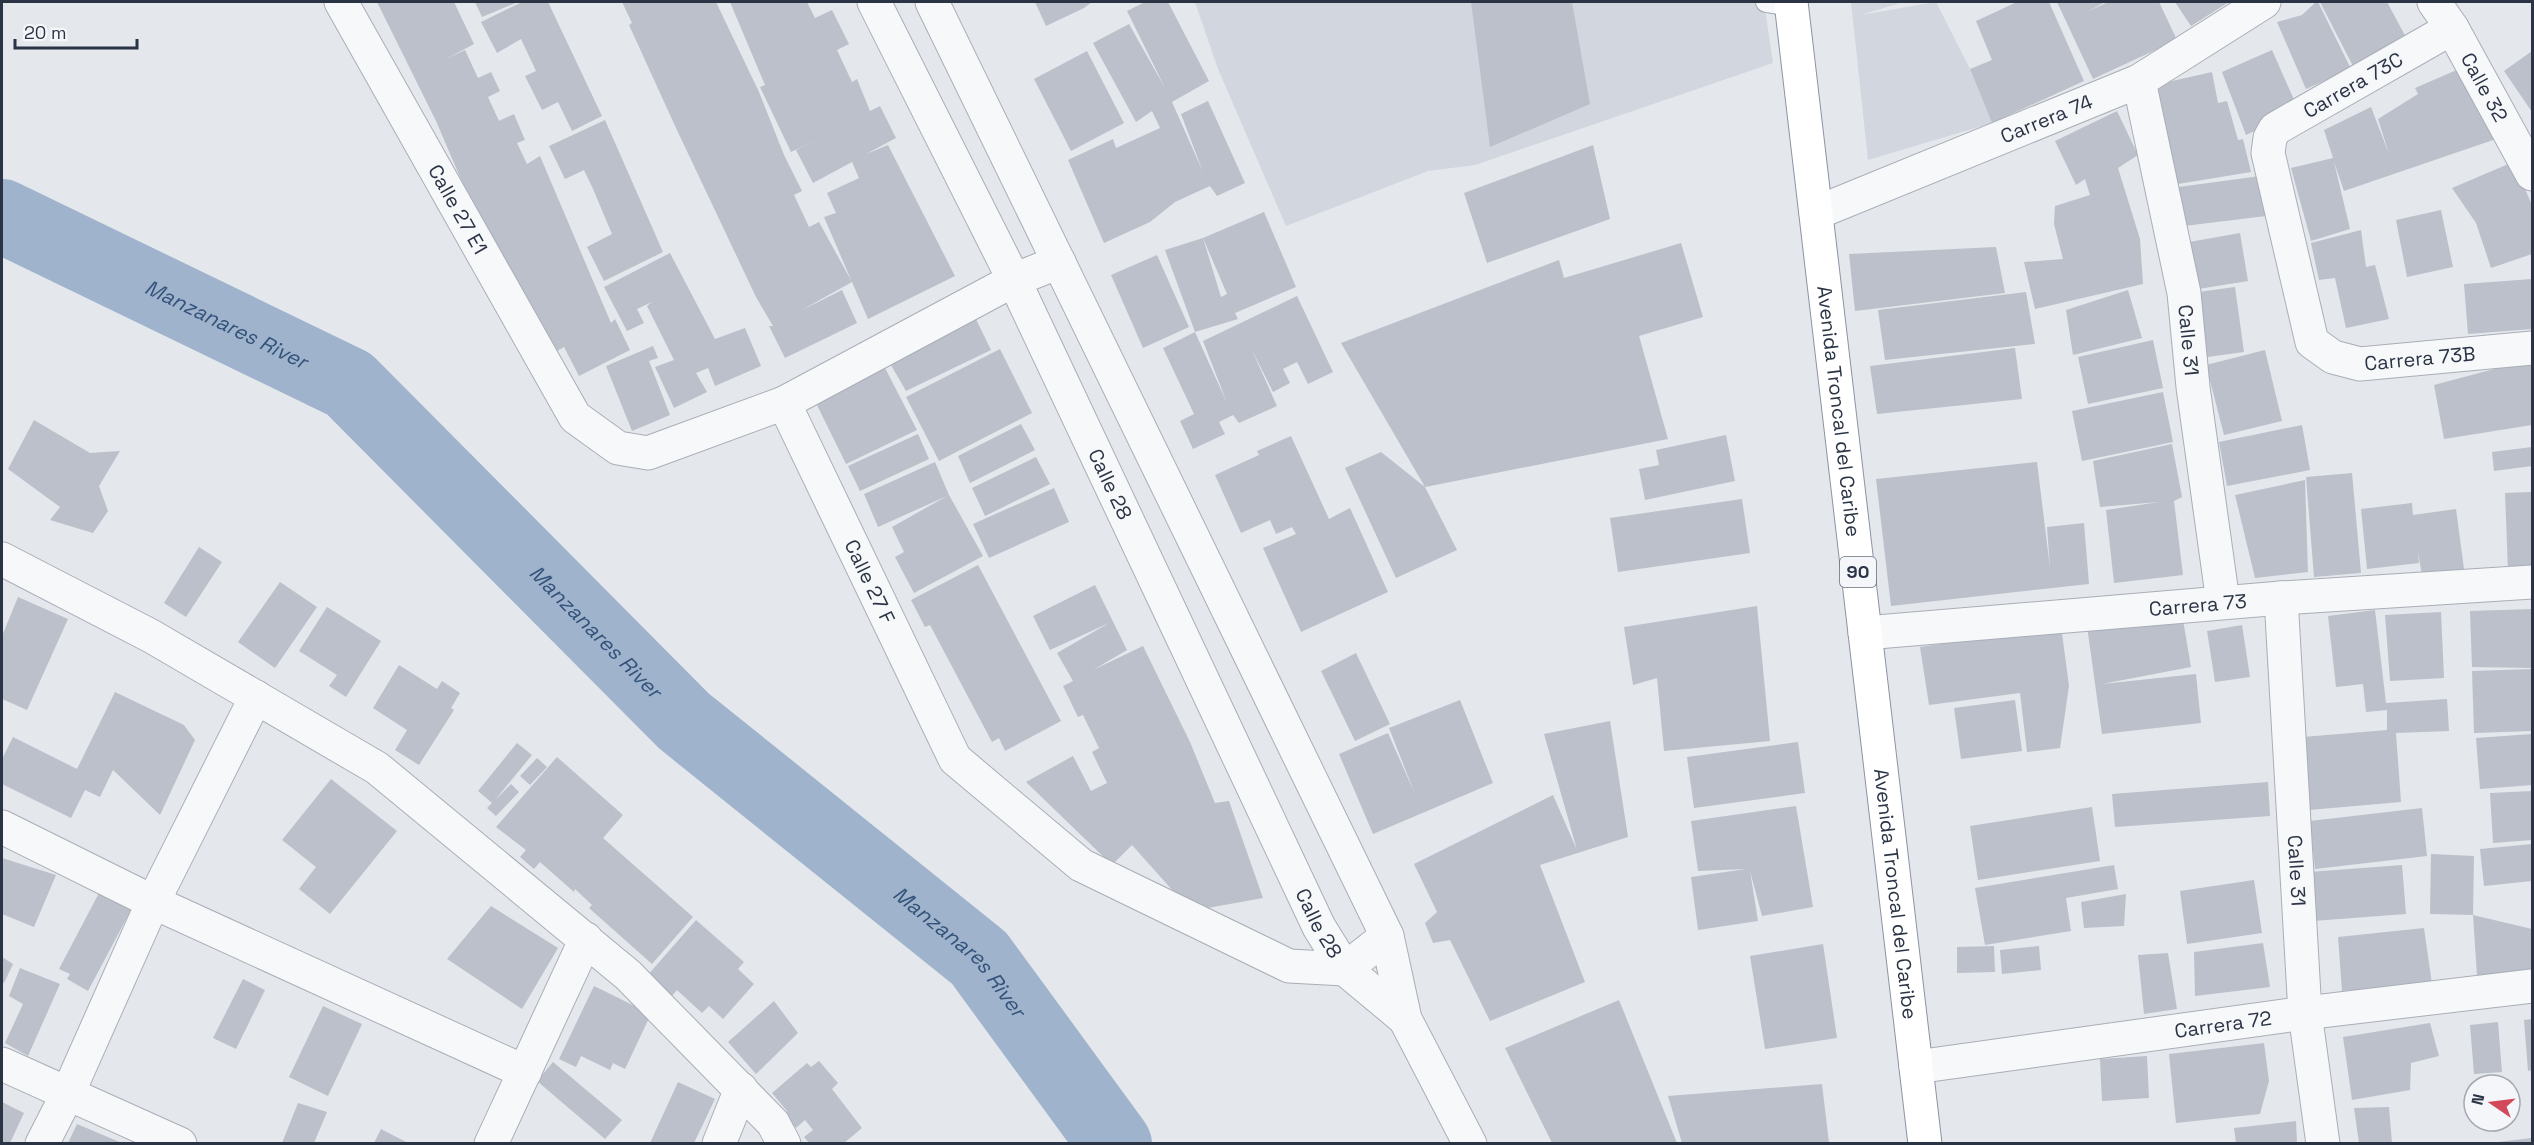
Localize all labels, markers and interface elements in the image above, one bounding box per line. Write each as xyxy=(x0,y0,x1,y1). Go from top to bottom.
scale bar xyxy=(15,12,136,50)
text: 20 m xyxy=(24,21,67,44)
street label: Carrera 73C xyxy=(2298,46,2408,124)
street label: Calle 32 xyxy=(2455,48,2514,126)
street label: Carrera 74 xyxy=(1997,88,2096,149)
street label: Calle 27 E1 xyxy=(422,160,494,259)
water label: Manzanares River xyxy=(141,273,314,376)
street label: Avenida Troncal del Caribe xyxy=(1811,284,1867,538)
street label: Calle 31 xyxy=(2172,303,2205,377)
street label: Carrera 73B xyxy=(2363,340,2476,377)
street label: Calle 28 xyxy=(1082,444,1138,524)
street label: Calle 27 F xyxy=(838,535,901,628)
road number: 90 xyxy=(1840,557,1876,587)
water label: Manzanares River xyxy=(524,559,669,705)
street label: Carrera 73 xyxy=(2148,588,2248,622)
street label: Avenida Troncal del Caribe xyxy=(1868,767,1923,1021)
street label: Calle 31 xyxy=(2282,834,2312,907)
water label: Manzanares River xyxy=(888,880,1033,1024)
street label: Calle 28 xyxy=(1290,884,1348,963)
street label: Carrera 72 xyxy=(2173,1005,2273,1044)
north arrow xyxy=(2462,1073,2522,1133)
text: N xyxy=(2466,1092,2489,1107)

